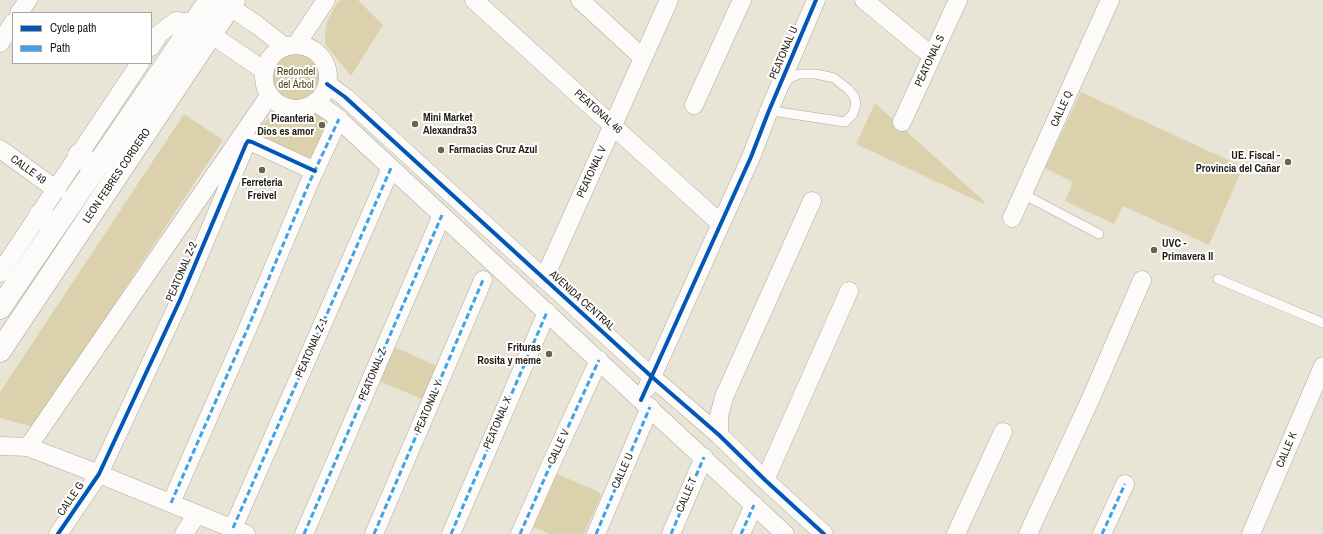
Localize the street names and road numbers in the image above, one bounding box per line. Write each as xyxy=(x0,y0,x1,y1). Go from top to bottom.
street label: PEATONAL U xyxy=(767,24,801,82)
street label: PEATONAL S xyxy=(912,33,948,89)
street label: PEATONAL 46 xyxy=(571,87,625,137)
street label: CALLE Q xyxy=(1048,89,1076,129)
street label: LEON FEBRES CORDERO xyxy=(80,126,154,226)
street label: PEATONAL V xyxy=(574,144,610,200)
street label: CALLE 49 xyxy=(7,153,49,187)
street label: PEATONAL Z-2 xyxy=(164,240,200,304)
street label: AVENIDA CENTRAL xyxy=(547,268,617,334)
street label: PEATONAL Z-1 xyxy=(293,316,331,380)
street label: PEATONAL Z xyxy=(356,347,390,403)
street label: PEATONAL Y xyxy=(412,379,446,435)
street label: PEATONAL X xyxy=(481,395,515,451)
street label: CALLE V xyxy=(545,427,573,467)
street label: CALLE K xyxy=(1274,430,1300,470)
street label: CALLE U xyxy=(609,451,637,491)
street label: CALLE T xyxy=(674,476,700,514)
street label: CALLE G xyxy=(55,480,87,518)

